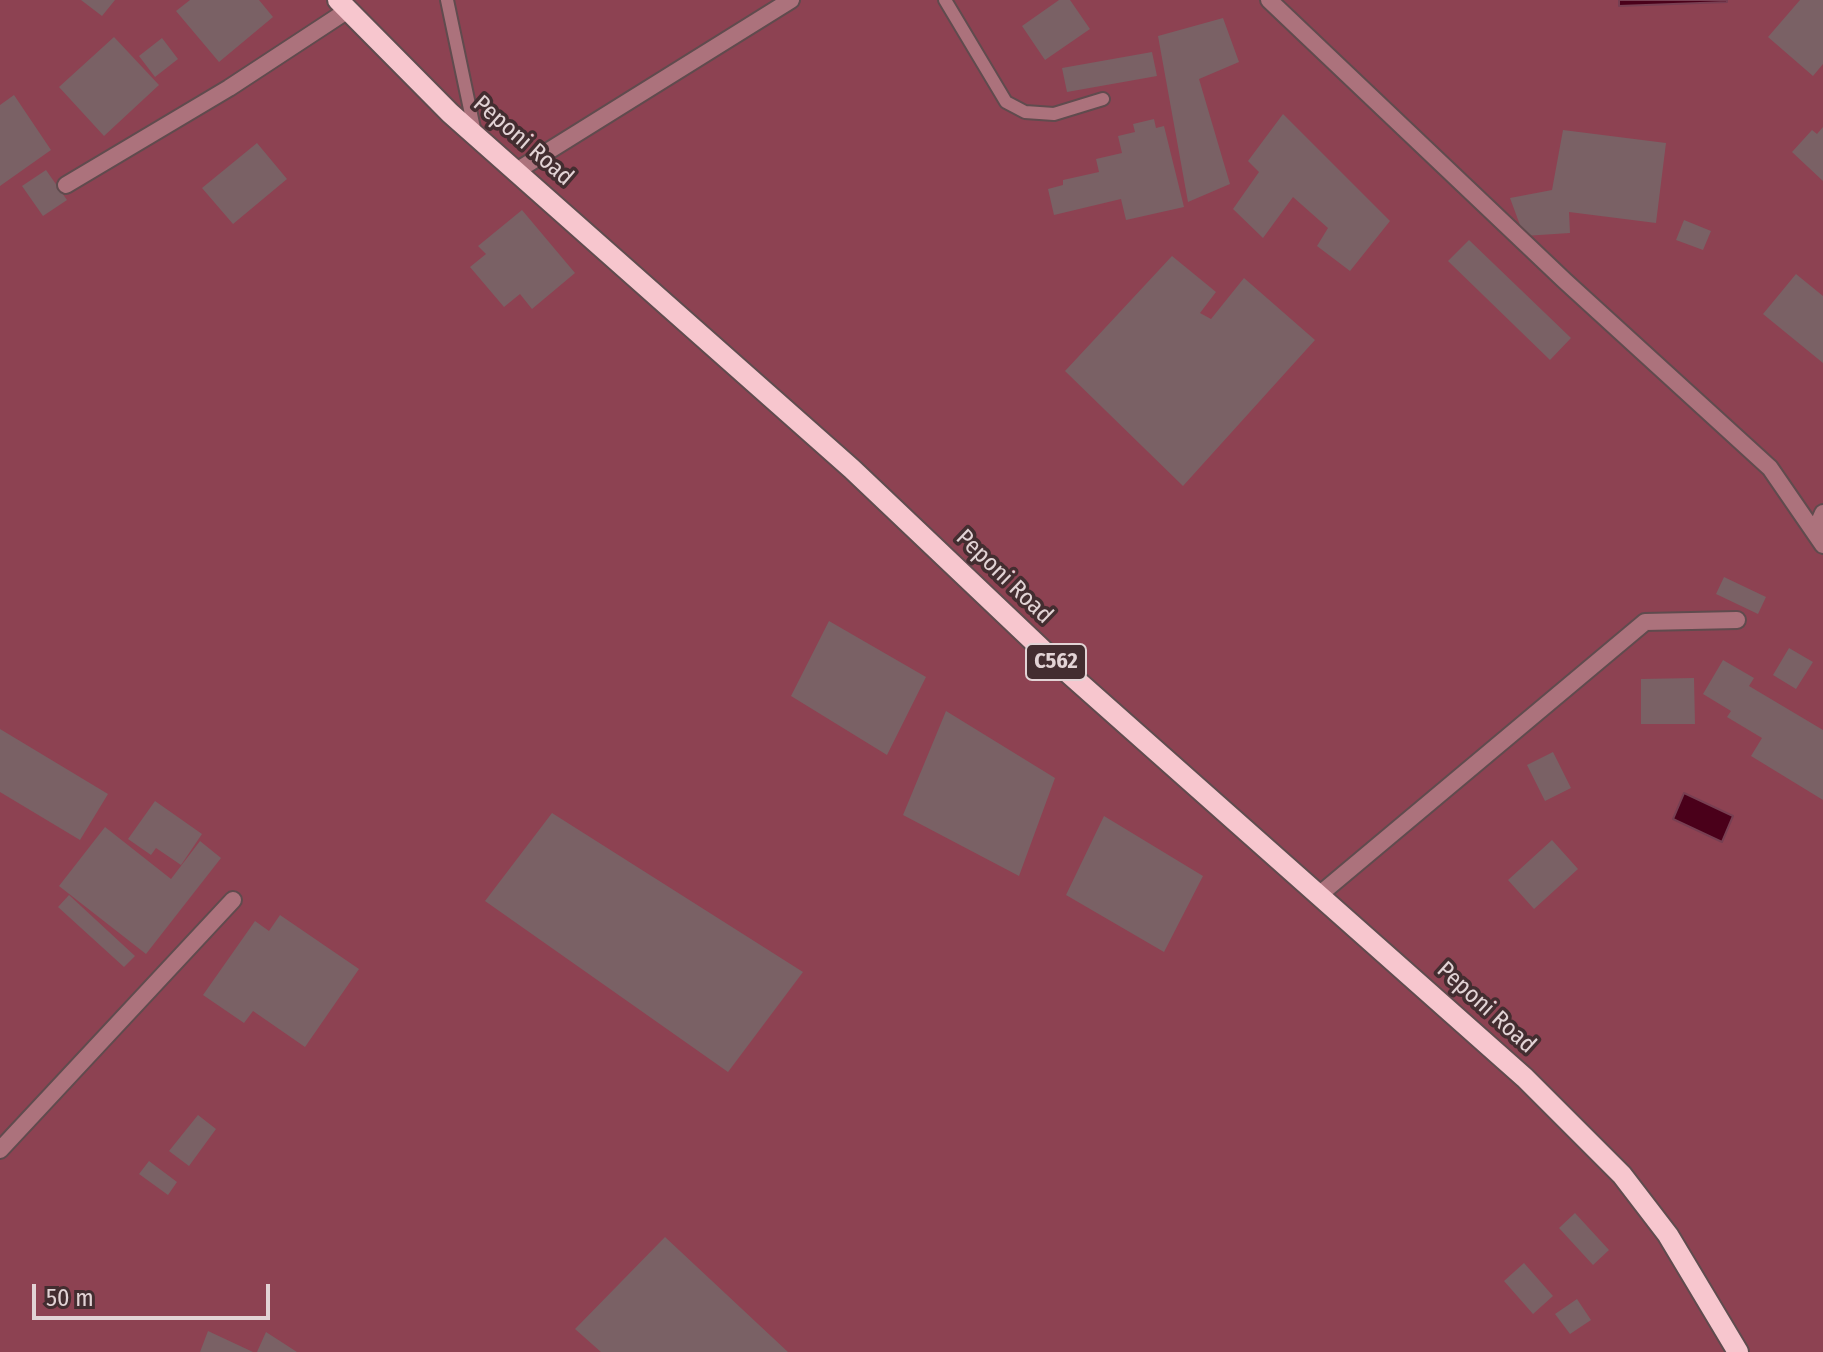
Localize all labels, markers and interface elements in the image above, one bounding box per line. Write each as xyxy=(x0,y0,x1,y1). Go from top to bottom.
street label: Peponi Road xyxy=(467,90,579,192)
street label: Peponi Road xyxy=(950,524,1058,630)
road number: C562 xyxy=(1026,644,1086,680)
street label: Peponi Road xyxy=(1431,956,1541,1060)
scale bar xyxy=(36,1268,274,1318)
text: 50 m xyxy=(46,1284,94,1312)

